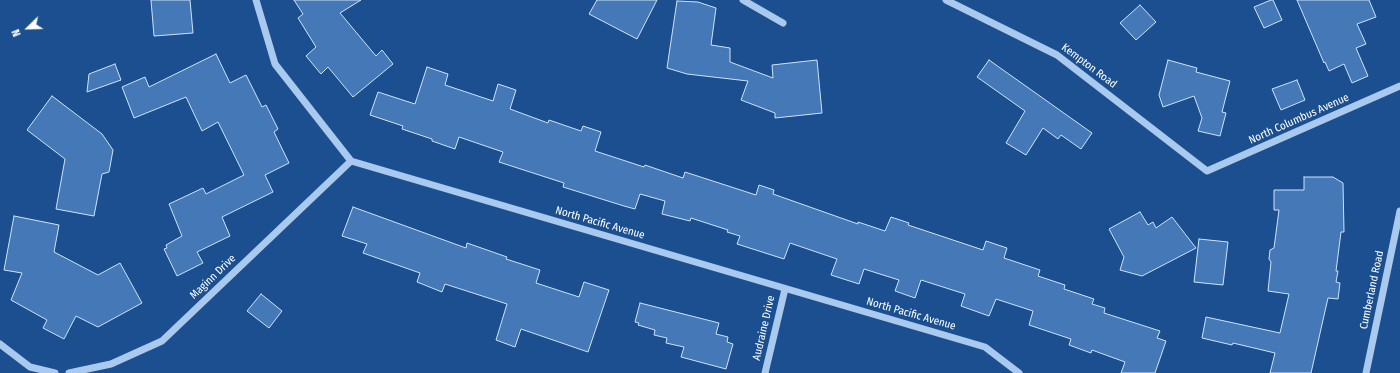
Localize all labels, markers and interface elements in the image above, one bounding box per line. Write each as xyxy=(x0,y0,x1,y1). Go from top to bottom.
north arrow xyxy=(8,8,48,48)
text: N xyxy=(9,27,24,38)
street label: Kempton Road xyxy=(1059,41,1119,91)
street label: North Columbus Avenue xyxy=(1247,91,1351,147)
street label: North Pacific Avenue xyxy=(554,204,646,242)
street label: Cumberland Road xyxy=(1357,249,1387,331)
street label: Maginn Drive xyxy=(187,252,239,302)
street label: Audraine Drive xyxy=(750,294,778,362)
street label: North Pacific Avenue xyxy=(865,295,957,333)

